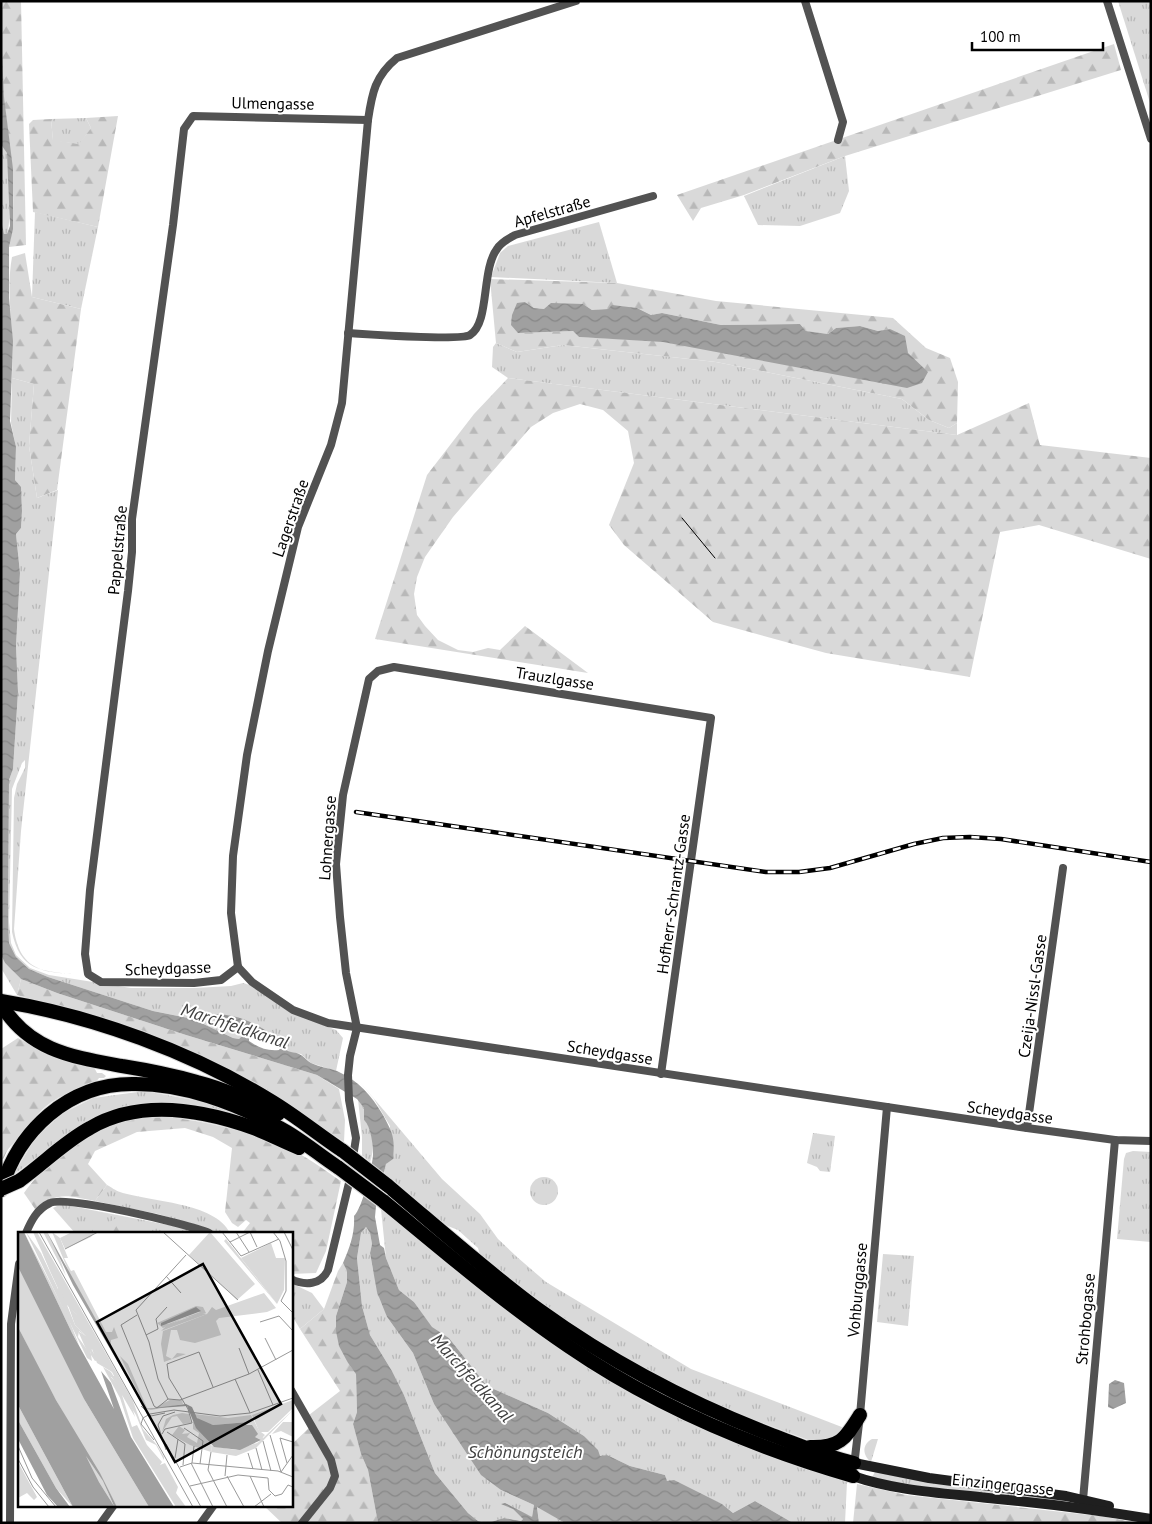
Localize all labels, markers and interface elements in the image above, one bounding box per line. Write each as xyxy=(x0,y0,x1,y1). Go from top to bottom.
scale bar xyxy=(972,20,1103,52)
text: 100 m xyxy=(980,27,1021,46)
street label: Ulmengasse xyxy=(231,92,315,114)
street label: Apfelstraße xyxy=(511,191,593,231)
street label: Lagerstraße xyxy=(267,476,313,560)
street label: Pappelstraße xyxy=(103,505,131,595)
street label: Trauzlgasse xyxy=(514,662,596,694)
street label: Lohnergasse xyxy=(314,795,340,881)
street label: Hofherr-Schrantz-Gasse xyxy=(652,813,694,975)
street label: Czeija-Nissl-Gasse xyxy=(1013,933,1051,1059)
street label: Scheydgasse xyxy=(124,956,212,980)
water label: Marchfeldkanal xyxy=(178,997,292,1054)
street label: Scheydgasse xyxy=(566,1035,654,1069)
street label: Scheydgasse xyxy=(966,1096,1054,1128)
inset map xyxy=(18,1232,292,1506)
street label: Vohburggasse xyxy=(843,1242,871,1339)
street label: Strohbogasse xyxy=(1071,1272,1099,1366)
water label: Marchfeldkanal xyxy=(426,1328,519,1427)
water label: Schönungsteich xyxy=(467,1440,583,1463)
street label: Einzingergasse xyxy=(951,1469,1055,1499)

